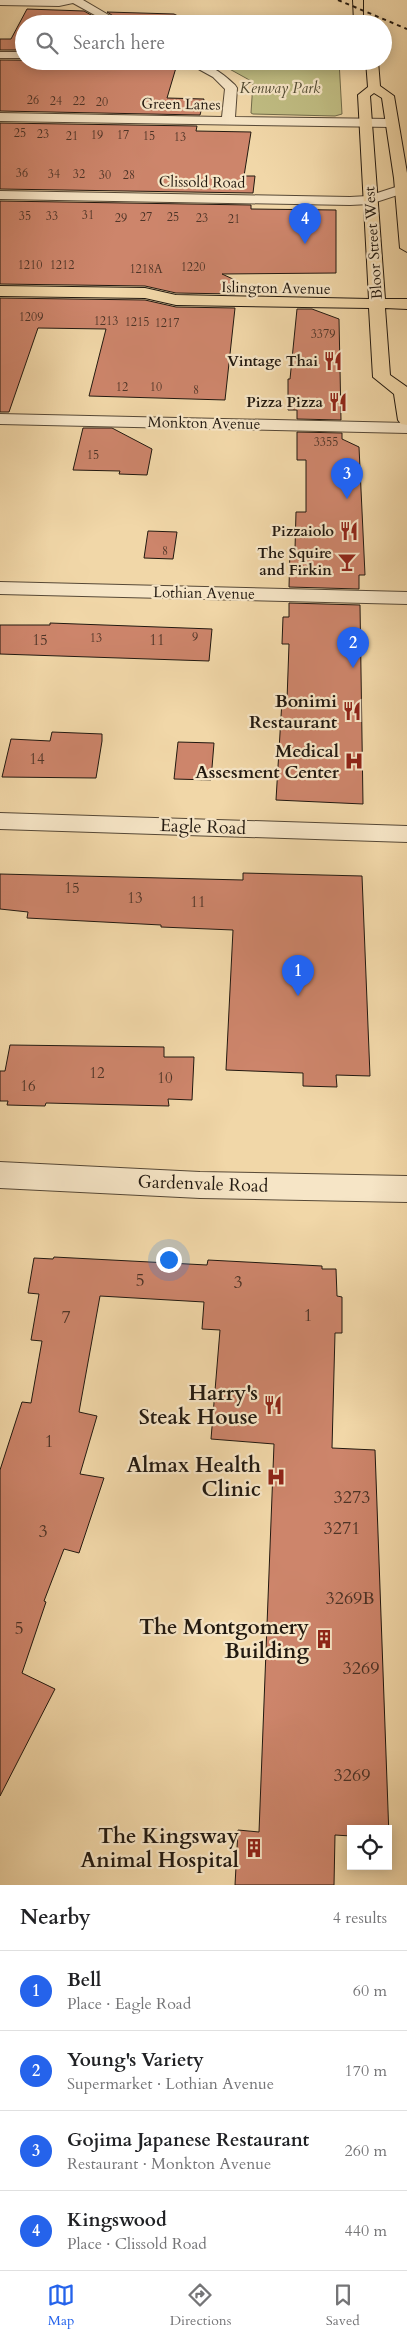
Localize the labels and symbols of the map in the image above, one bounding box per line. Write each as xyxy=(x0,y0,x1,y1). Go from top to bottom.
park label: Kenway Park xyxy=(240,78,321,98)
house number: 26 xyxy=(27,92,39,108)
house number: 24 xyxy=(50,93,62,109)
house number: 22 xyxy=(73,93,85,109)
street label: Green Lanes xyxy=(141,93,221,115)
house number: 20 xyxy=(96,94,108,110)
house number: 25 xyxy=(14,125,26,141)
house number: 23 xyxy=(37,126,49,142)
house number: 19 xyxy=(91,127,103,143)
house number: 17 xyxy=(117,127,129,143)
house number: 21 xyxy=(66,128,78,144)
house number: 15 xyxy=(143,128,155,144)
house number: 13 xyxy=(174,129,186,145)
house number: 36 xyxy=(16,165,28,181)
house number: 34 xyxy=(48,166,60,182)
house number: 32 xyxy=(73,166,85,182)
house number: 30 xyxy=(99,167,111,183)
house number: 28 xyxy=(123,167,135,183)
street label: Clissold Road xyxy=(159,171,245,193)
street label: Bloor Street West xyxy=(359,186,387,300)
pin: 4 xyxy=(289,203,321,244)
house number: 31 xyxy=(82,207,94,223)
house number: 35 xyxy=(19,208,31,224)
house number: 33 xyxy=(46,208,58,224)
house number: 27 xyxy=(140,209,152,225)
house number: 25 xyxy=(167,209,179,225)
house number: 29 xyxy=(115,210,127,226)
house number: 23 xyxy=(196,210,208,226)
house number: 21 xyxy=(228,211,240,227)
house number: 1210 xyxy=(18,257,42,273)
house number: 1212 xyxy=(50,257,74,273)
house number: 1220 xyxy=(181,259,205,275)
house number: 1218A xyxy=(129,261,163,277)
street label: Islington Avenue xyxy=(221,277,331,299)
house number: 1209 xyxy=(19,309,43,325)
house number: 1213 xyxy=(94,313,118,329)
house number: 1215 xyxy=(125,314,149,330)
house number: 1217 xyxy=(155,315,179,331)
house number: 3379 xyxy=(311,326,335,342)
restaurant icon: Vintage Thai xyxy=(322,350,344,372)
place label: Vintage Thai xyxy=(227,351,318,371)
house number: 12 xyxy=(116,379,128,395)
house number: 10 xyxy=(150,379,162,395)
house number: 8 xyxy=(193,382,199,398)
restaurant icon: Pizza Pizza xyxy=(327,391,349,413)
place label: Pizza Pizza xyxy=(246,392,324,412)
street label: Monkton Avenue xyxy=(147,412,261,434)
house number: 3355 xyxy=(314,434,338,450)
house number: 15 xyxy=(87,447,99,463)
pin: 3 xyxy=(331,458,363,499)
restaurant icon: Pizzaiolo xyxy=(338,520,360,542)
place label: Pizzaiolo xyxy=(272,521,334,541)
house number: 8 xyxy=(162,543,168,559)
place label: The Squire and Firkin xyxy=(257,543,332,580)
bar icon: The Squire and Firkin xyxy=(336,551,358,573)
street label: Lothian Avenue xyxy=(153,582,255,604)
pin: 2 xyxy=(337,627,369,668)
house number: 9 xyxy=(192,629,198,645)
house number: 15 xyxy=(32,630,48,650)
house number: 13 xyxy=(90,630,102,646)
house number: 11 xyxy=(149,630,165,650)
place label: Bonimi Restaurant xyxy=(249,689,338,735)
restaurant icon: Bonimi Restaurant xyxy=(341,700,363,722)
place label: Medical Assesment Center xyxy=(195,739,340,785)
house number: 14 xyxy=(29,749,45,769)
hospital icon: Medical Assesment Center xyxy=(343,750,365,772)
street label: Eagle Road xyxy=(160,813,247,841)
house number: 15 xyxy=(64,878,80,898)
house number: 13 xyxy=(127,888,143,908)
house number: 11 xyxy=(190,892,206,912)
pin: 1 xyxy=(282,955,314,996)
house number: 12 xyxy=(89,1063,105,1083)
house number: 10 xyxy=(157,1068,173,1088)
house number: 16 xyxy=(20,1076,36,1096)
street label: Gardenvale Road xyxy=(137,1169,269,1199)
your location xyxy=(156,1247,182,1273)
house number: 5 xyxy=(135,1268,145,1293)
house number: 3 xyxy=(233,1270,243,1295)
house number: 1 xyxy=(303,1303,313,1328)
house number: 7 xyxy=(61,1305,71,1330)
place label: Harry's Steak House xyxy=(139,1379,258,1432)
restaurant icon: Harry's Steak House xyxy=(262,1394,284,1416)
house number: 1 xyxy=(44,1429,54,1454)
place label: Almax Health Clinic xyxy=(126,1451,261,1504)
hospital icon: Almax Health Clinic xyxy=(265,1466,287,1488)
house number: 3273 xyxy=(334,1485,370,1510)
house number: 3271 xyxy=(324,1516,360,1541)
house number: 3 xyxy=(38,1519,48,1544)
house number: 3269B xyxy=(325,1586,375,1611)
place label: The Montgomery Building xyxy=(139,1613,309,1666)
house number: 5 xyxy=(14,1616,24,1641)
building icon: The Montgomery Building xyxy=(313,1628,335,1650)
house number: 3269 xyxy=(343,1656,379,1681)
house number: 3269 xyxy=(334,1763,370,1788)
place label: The Kingsway Animal Hospital xyxy=(80,1822,239,1875)
building icon: The Kingsway Animal Hospital xyxy=(243,1837,265,1859)

